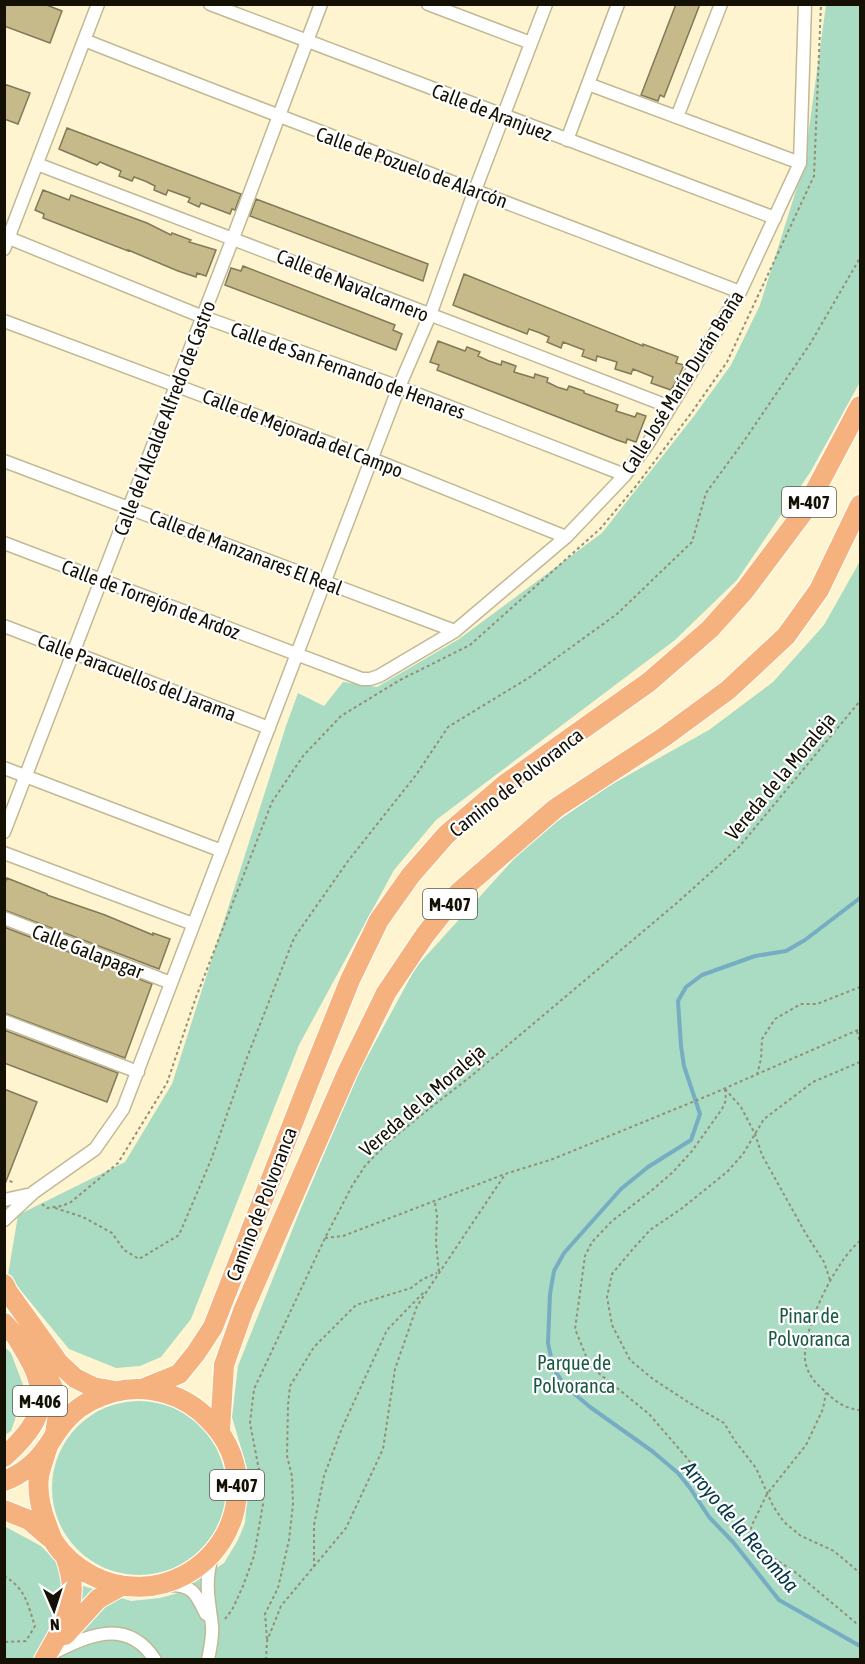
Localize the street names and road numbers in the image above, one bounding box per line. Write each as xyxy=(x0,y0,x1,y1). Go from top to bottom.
street label: Calle de Aranjuez xyxy=(429,79,555,145)
street label: Calle de Pozuelo de Alarcón xyxy=(313,122,511,212)
street label: Calle de Navalcarnero xyxy=(274,244,432,326)
street label: Calle José María Durán Braña xyxy=(616,286,748,478)
street label: Calle del Alcalde Alfredo de Castro xyxy=(108,297,220,539)
street label: Calle de San Fernando de Henares xyxy=(228,317,468,423)
street label: Calle de Mejorada del Campo xyxy=(200,384,406,482)
road number: M-407 xyxy=(782,487,836,517)
street label: Calle de Manzanares El Real xyxy=(146,505,346,600)
street label: Calle de Torrejón de Ardoz xyxy=(59,554,243,644)
street label: Calle Paracuellos del Jarama xyxy=(35,629,239,725)
street label: Vereda de la Moraleja xyxy=(720,708,840,844)
street label: Camino de Polvoranca xyxy=(445,723,587,841)
road number: M-407 xyxy=(423,889,477,919)
street label: Calle Galapagar xyxy=(29,919,148,983)
street label: Vereda de la Moraleja xyxy=(354,1039,490,1161)
street label: Camino de Polvoranca xyxy=(221,1124,301,1284)
road number: M-406 xyxy=(13,1386,67,1416)
road number: M-407 xyxy=(210,1470,264,1500)

